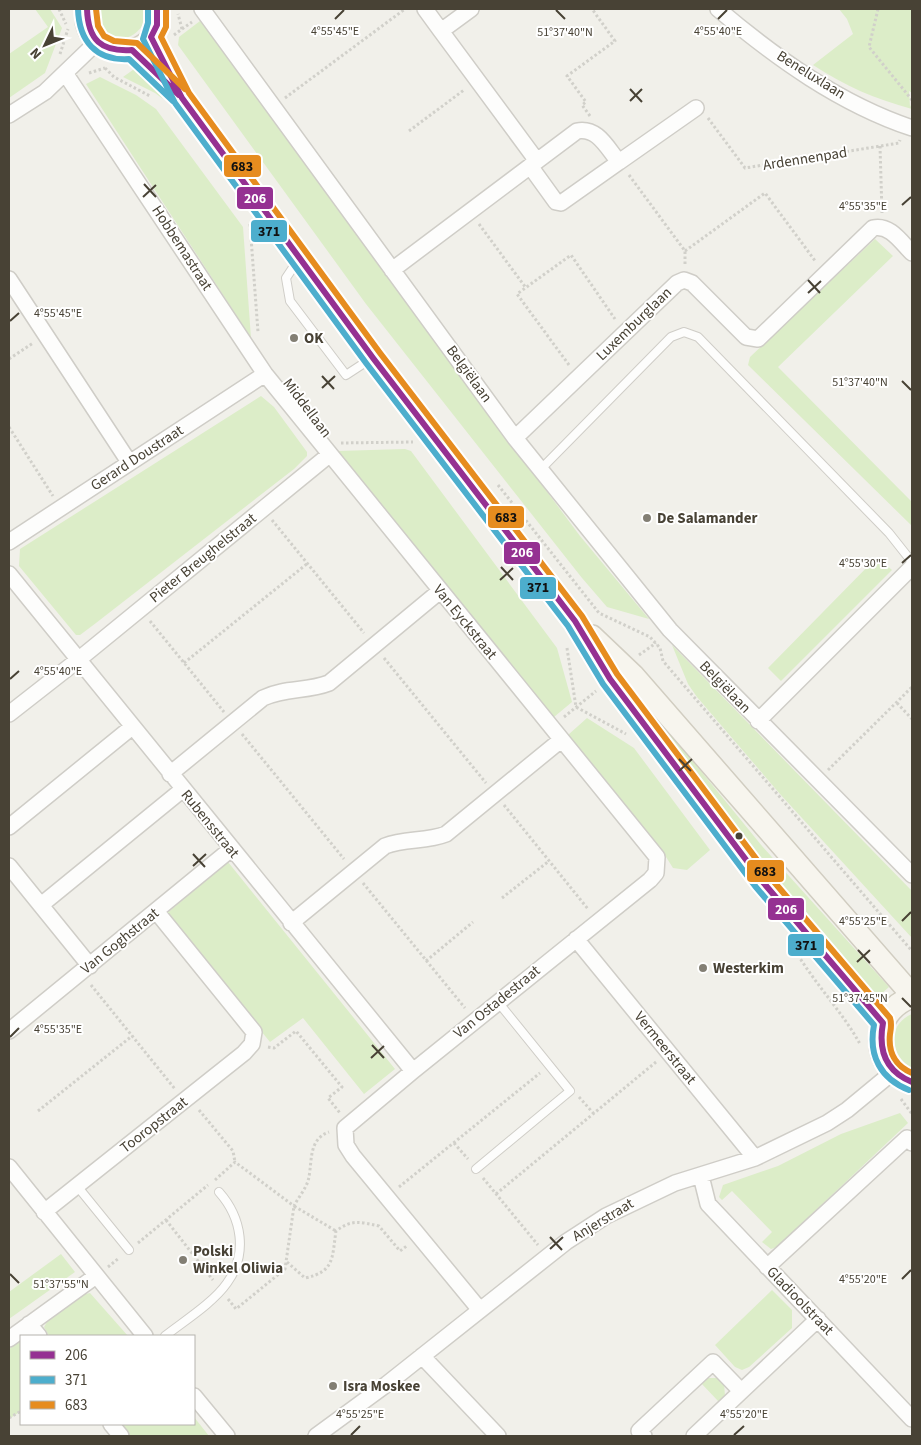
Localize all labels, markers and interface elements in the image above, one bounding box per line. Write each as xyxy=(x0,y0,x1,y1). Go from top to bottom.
north arrow xyxy=(20,20,70,70)
text: 4°55'45"E xyxy=(311,23,359,40)
text: 4°55'40"E xyxy=(694,23,742,40)
text: 51°37'40"N xyxy=(537,24,593,41)
text: N xyxy=(26,43,47,63)
street label: Beneluxlaan xyxy=(772,45,850,105)
street label: Ardennenpad xyxy=(761,142,849,176)
line badge: 683 xyxy=(223,154,262,178)
text: 683 xyxy=(231,157,253,177)
line badge: 206 xyxy=(236,186,274,210)
text: 206 xyxy=(244,189,266,209)
text: 4°55'35"E xyxy=(839,198,887,215)
street label: Hobbemastraat xyxy=(147,201,217,295)
line badge: 371 xyxy=(250,219,288,243)
text: 371 xyxy=(258,222,280,242)
street label: Luxemburglaan xyxy=(592,282,676,366)
text: 4°55'45"E xyxy=(34,305,82,322)
place label: OK xyxy=(304,328,324,349)
marker: OK xyxy=(288,332,300,344)
street label: Belgiëlaan xyxy=(441,341,497,407)
street label: Middellaan xyxy=(278,374,336,442)
text: 51°37'40"N xyxy=(832,374,888,391)
street label: Gerard Doustraat xyxy=(86,420,188,496)
line badge: 683 xyxy=(487,505,525,529)
street label: Pieter Breughelstraat xyxy=(145,508,261,608)
text: 683 xyxy=(495,508,517,528)
place label: De Salamander xyxy=(657,508,757,529)
marker: De Salamander xyxy=(641,512,653,524)
line badge: 206 xyxy=(503,541,541,565)
text: 206 xyxy=(511,543,533,563)
text: 4°55'30"E xyxy=(839,555,887,572)
line badge: 371 xyxy=(519,576,557,600)
text: 371 xyxy=(527,578,549,598)
street label: Van Eyckstraat xyxy=(428,580,502,664)
street label: Belgiëlaan xyxy=(695,656,755,718)
text: 4°55'40"E xyxy=(34,663,82,680)
street label: Rubensstraat xyxy=(176,785,244,863)
unlabelled marker xyxy=(734,831,744,841)
line badge: 683 xyxy=(746,859,785,883)
text: 683 xyxy=(754,862,776,882)
line badge: 206 xyxy=(767,897,805,921)
text: 206 xyxy=(775,900,797,920)
street label: Van Goghstraat xyxy=(76,903,164,979)
text: 4°55'25"E xyxy=(839,913,887,930)
line badge: 371 xyxy=(787,933,825,957)
text: 371 xyxy=(795,936,817,956)
place label: Westerkim xyxy=(713,958,784,979)
street label: Van Ostadestraat xyxy=(449,960,545,1044)
marker: Westerkim xyxy=(697,962,709,974)
text: 51°37'45"N xyxy=(832,990,888,1007)
street label: Vermeerstraat xyxy=(629,1007,701,1089)
text: 4°55'35"E xyxy=(34,1021,82,1038)
street label: Tooropstraat xyxy=(116,1092,192,1158)
street label: Anjerstraat xyxy=(568,1193,638,1247)
place label: Polski Winkel Oliwia xyxy=(193,1241,283,1279)
marker: Polski Winkel Oliwia xyxy=(177,1254,189,1266)
street label: Gladioolstraat xyxy=(762,1262,838,1340)
text: 4°55'20"E xyxy=(839,1271,887,1288)
text: 51°37'55"N xyxy=(33,1276,89,1293)
legend xyxy=(20,1335,195,1425)
text: 206 xyxy=(65,1345,87,1366)
text: 371 xyxy=(65,1370,87,1391)
place label: Isra Moskee xyxy=(343,1376,421,1397)
marker: Isra Moskee xyxy=(327,1380,339,1392)
text: 683 xyxy=(65,1395,87,1416)
text: 4°55'25"E xyxy=(336,1406,384,1423)
text: 4°55'20"E xyxy=(720,1406,768,1423)

